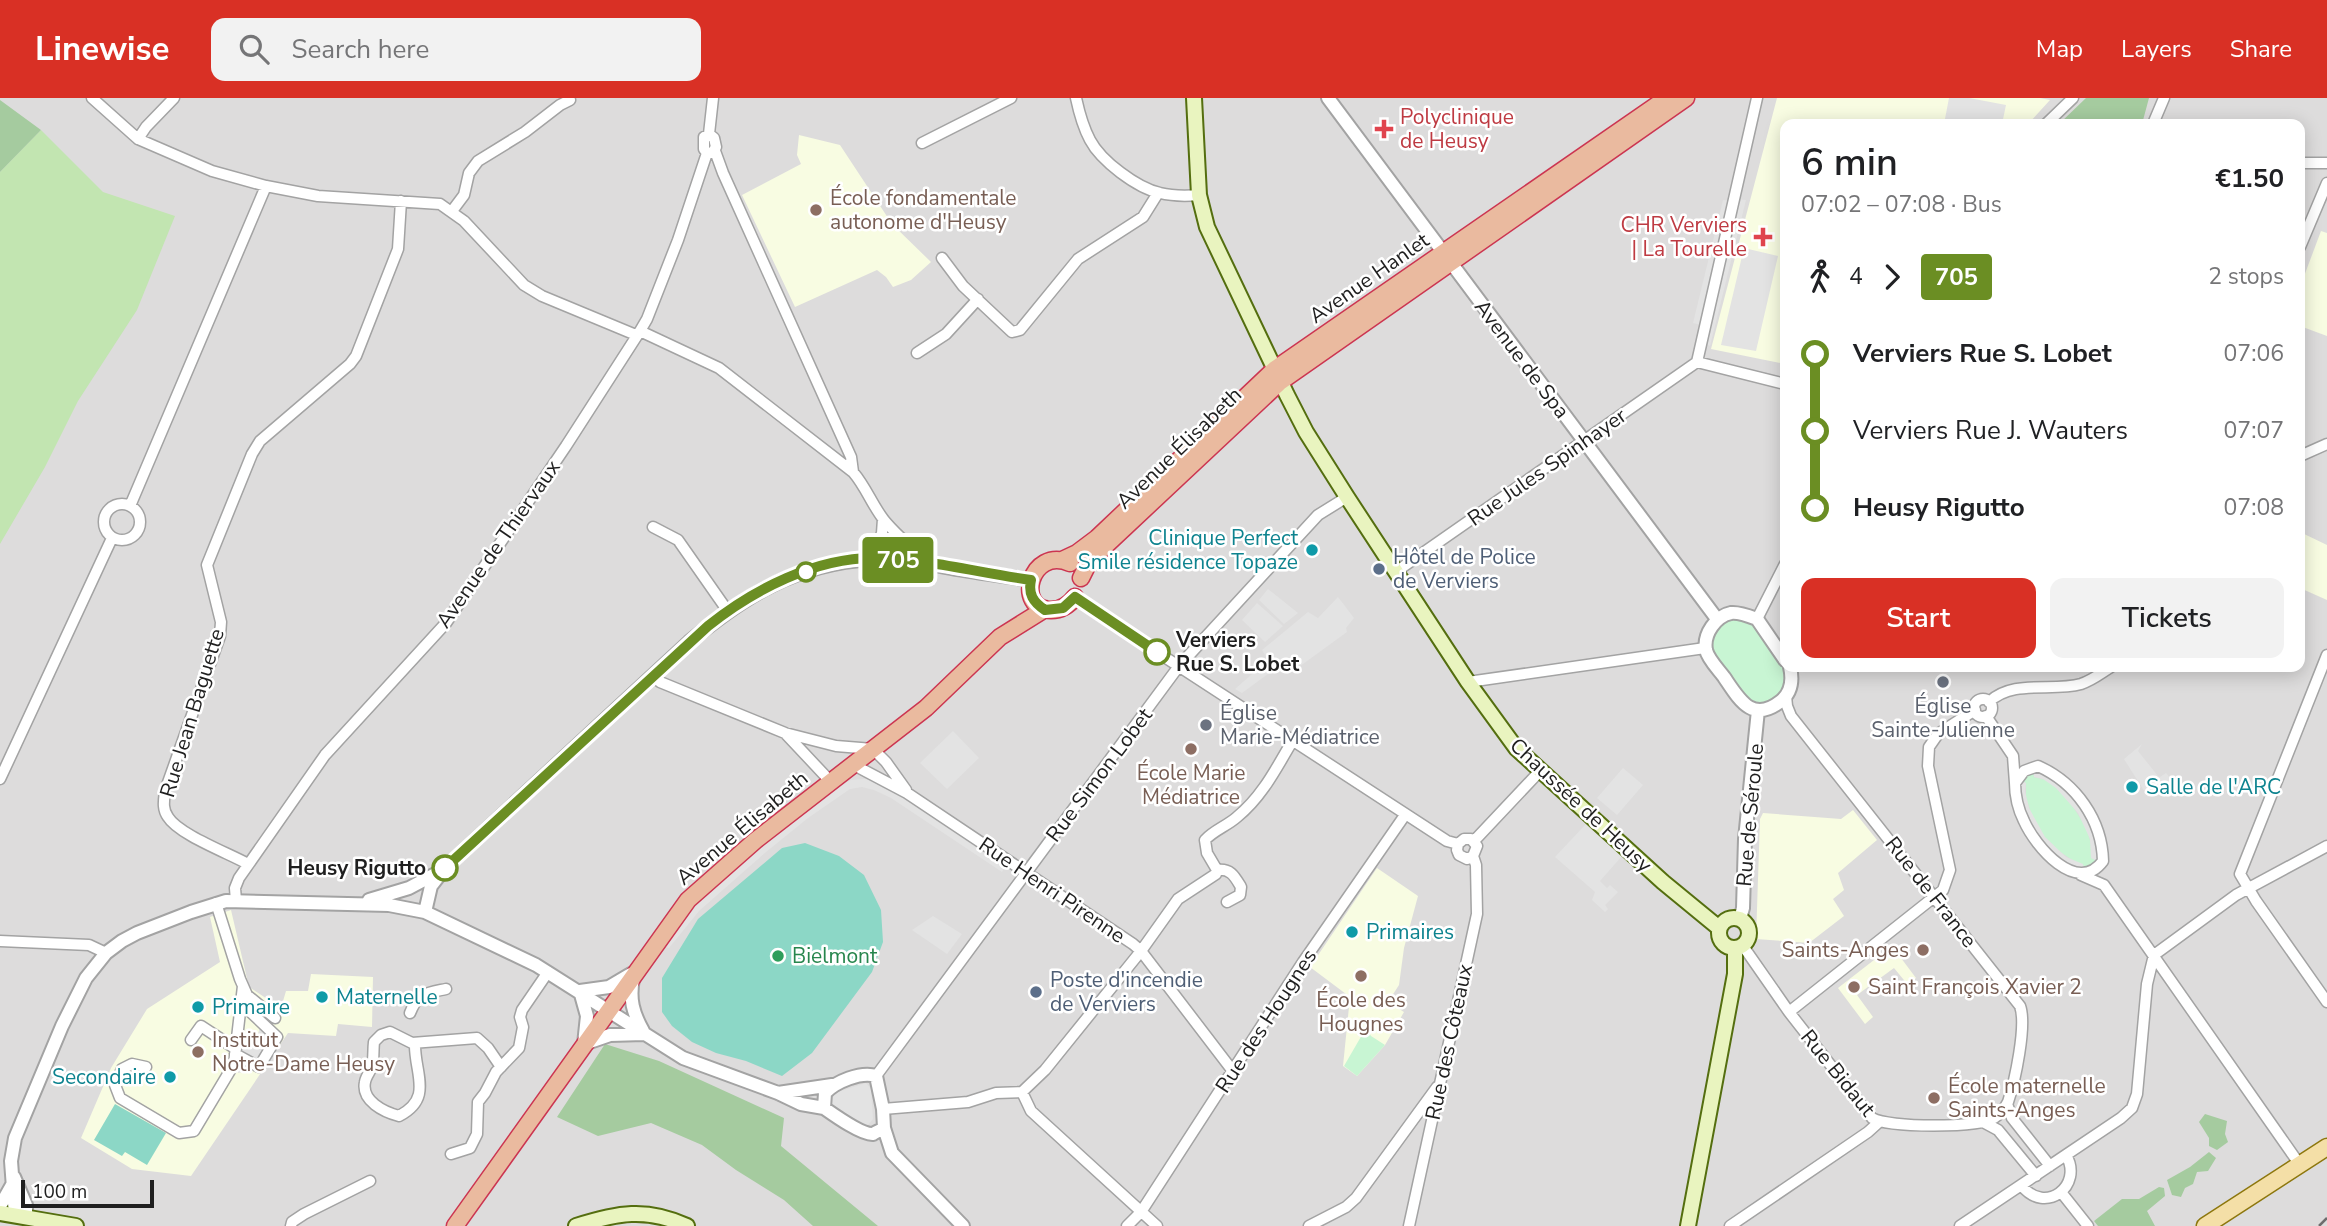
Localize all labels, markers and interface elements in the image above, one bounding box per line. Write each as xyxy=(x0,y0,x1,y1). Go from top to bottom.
search box xyxy=(211,18,701,81)
text: Linewise xyxy=(35,27,169,72)
icon: search xyxy=(235,30,273,68)
text: Search here xyxy=(291,32,429,67)
text: Map xyxy=(2036,33,2083,65)
text: Layers xyxy=(2121,33,2192,65)
text: Share xyxy=(2230,33,2292,65)
place label: Polyclinique de Heusy xyxy=(1400,103,1514,155)
marker: Polyclinique de Heusy xyxy=(1374,119,1394,139)
text: 6 min xyxy=(1801,137,1898,188)
text: €1.50 xyxy=(2215,161,2284,196)
place label: École fondamentale autonome d'Heusy xyxy=(830,184,1017,236)
text: 07:02 – 07:08 · Bus xyxy=(1801,189,2002,220)
marker: École fondamentale autonome d'Heusy xyxy=(808,202,824,218)
place label: CHR Verviers | La Tourelle xyxy=(1621,211,1747,263)
street label: Avenue Hanlet xyxy=(1303,226,1435,330)
marker: CHR Verviers | La Tourelle xyxy=(1753,227,1773,247)
icon: walk xyxy=(1801,258,1839,296)
icon: forward xyxy=(1873,258,1911,296)
text: 4 xyxy=(1849,261,1863,292)
text: 705 xyxy=(1935,261,1978,293)
text: 2 stops xyxy=(2208,261,2284,292)
street label: Avenue de Spa xyxy=(1468,294,1576,424)
text: Verviers Rue S. Lobet xyxy=(1853,336,2112,371)
text: 07:06 xyxy=(2224,338,2284,369)
street label: Avenue Élisabeth xyxy=(1110,381,1248,515)
street label: Rue Jules Spinhayer xyxy=(1462,401,1632,532)
text: Verviers Rue J. Wauters xyxy=(1853,413,2128,448)
text: 07:07 xyxy=(2224,415,2284,446)
street label: Avenue de Thiervaux xyxy=(429,454,567,634)
text: Heusy Rigutto xyxy=(1853,490,2025,525)
text: 07:08 xyxy=(2224,492,2284,523)
place label: Clinique Perfect Smile résidence Topaze xyxy=(1078,524,1299,576)
line badge: 705 xyxy=(858,537,938,583)
marker: Clinique Perfect Smile résidence Topaze xyxy=(1304,542,1320,558)
place label: Hôtel de Police de Verviers xyxy=(1393,543,1536,595)
text: 705 xyxy=(876,544,920,576)
marker: Hôtel de Police de Verviers xyxy=(1371,561,1387,577)
unlabelled marker xyxy=(796,562,816,582)
button: Start xyxy=(1801,578,2036,658)
button: Tickets xyxy=(2050,578,2284,658)
street label: Rue Jean Baguette xyxy=(153,625,231,801)
place label: Verviers Rue S. Lobet xyxy=(1175,626,1300,678)
marker: Verviers Rue S. Lobet xyxy=(1144,639,1170,665)
marker: Église Sainte-Julienne xyxy=(1935,674,1951,690)
place label: Église Sainte-Julienne xyxy=(1871,692,2015,744)
place label: Église Marie-Médiatrice xyxy=(1220,699,1380,751)
street label: Rue Simon Lobet xyxy=(1039,702,1159,848)
marker: Église Marie-Médiatrice xyxy=(1198,717,1214,733)
street label: Chaussée de Heusy xyxy=(1504,732,1658,879)
marker: École Marie Médiatrice xyxy=(1183,741,1199,757)
street label: Rue de Séroule xyxy=(1730,742,1770,888)
place label: École Marie Médiatrice xyxy=(1137,759,1245,811)
street label: Avenue Élisabeth xyxy=(670,765,814,891)
place label: Salle de l'ARC xyxy=(2146,773,2281,801)
marker: Salle de l'ARC xyxy=(2124,779,2140,795)
street label: Rue Henri Pirenne xyxy=(973,831,1131,949)
street label: Rue de France xyxy=(1879,831,1983,953)
place label: Heusy Rigutto xyxy=(287,854,426,882)
marker: Heusy Rigutto xyxy=(432,855,458,881)
place label: Primaires xyxy=(1366,918,1454,946)
marker: Primaires xyxy=(1344,924,1360,940)
place label: Saints-Anges xyxy=(1781,936,1909,964)
place label: Bielmont xyxy=(792,942,878,970)
marker: Saints-Anges xyxy=(1915,942,1931,958)
street label: Rue des Hougnes xyxy=(1209,944,1323,1098)
marker: Bielmont xyxy=(770,948,786,964)
street label: Rue des Côteaux xyxy=(1419,962,1479,1122)
place label: Poste d'incendie de Verviers xyxy=(1050,966,1203,1018)
marker: École des Hougnes xyxy=(1353,968,1369,984)
place label: Saint François Xavier 2 xyxy=(1868,973,2082,1001)
marker: Saint François Xavier 2 xyxy=(1846,979,1862,995)
place label: Maternelle xyxy=(336,983,438,1011)
marker: Poste d'incendie de Verviers xyxy=(1028,984,1044,1000)
place label: École des Hougnes xyxy=(1316,986,1406,1038)
marker: Maternelle xyxy=(314,989,330,1005)
place label: Primaire xyxy=(212,993,290,1021)
marker: Primaire xyxy=(190,999,206,1015)
street label: Rue Bidaut xyxy=(1794,1024,1882,1123)
place label: Institut Notre-Dame Heusy xyxy=(212,1026,395,1078)
marker: Institut Notre-Dame Heusy xyxy=(190,1044,206,1060)
place label: Secondaire xyxy=(52,1063,156,1091)
marker: Secondaire xyxy=(162,1069,178,1085)
place label: École maternelle Saints-Anges xyxy=(1948,1072,2106,1124)
marker: École maternelle Saints-Anges xyxy=(1926,1090,1942,1106)
scale bar xyxy=(21,1177,154,1209)
text: 100 m xyxy=(32,1179,87,1205)

